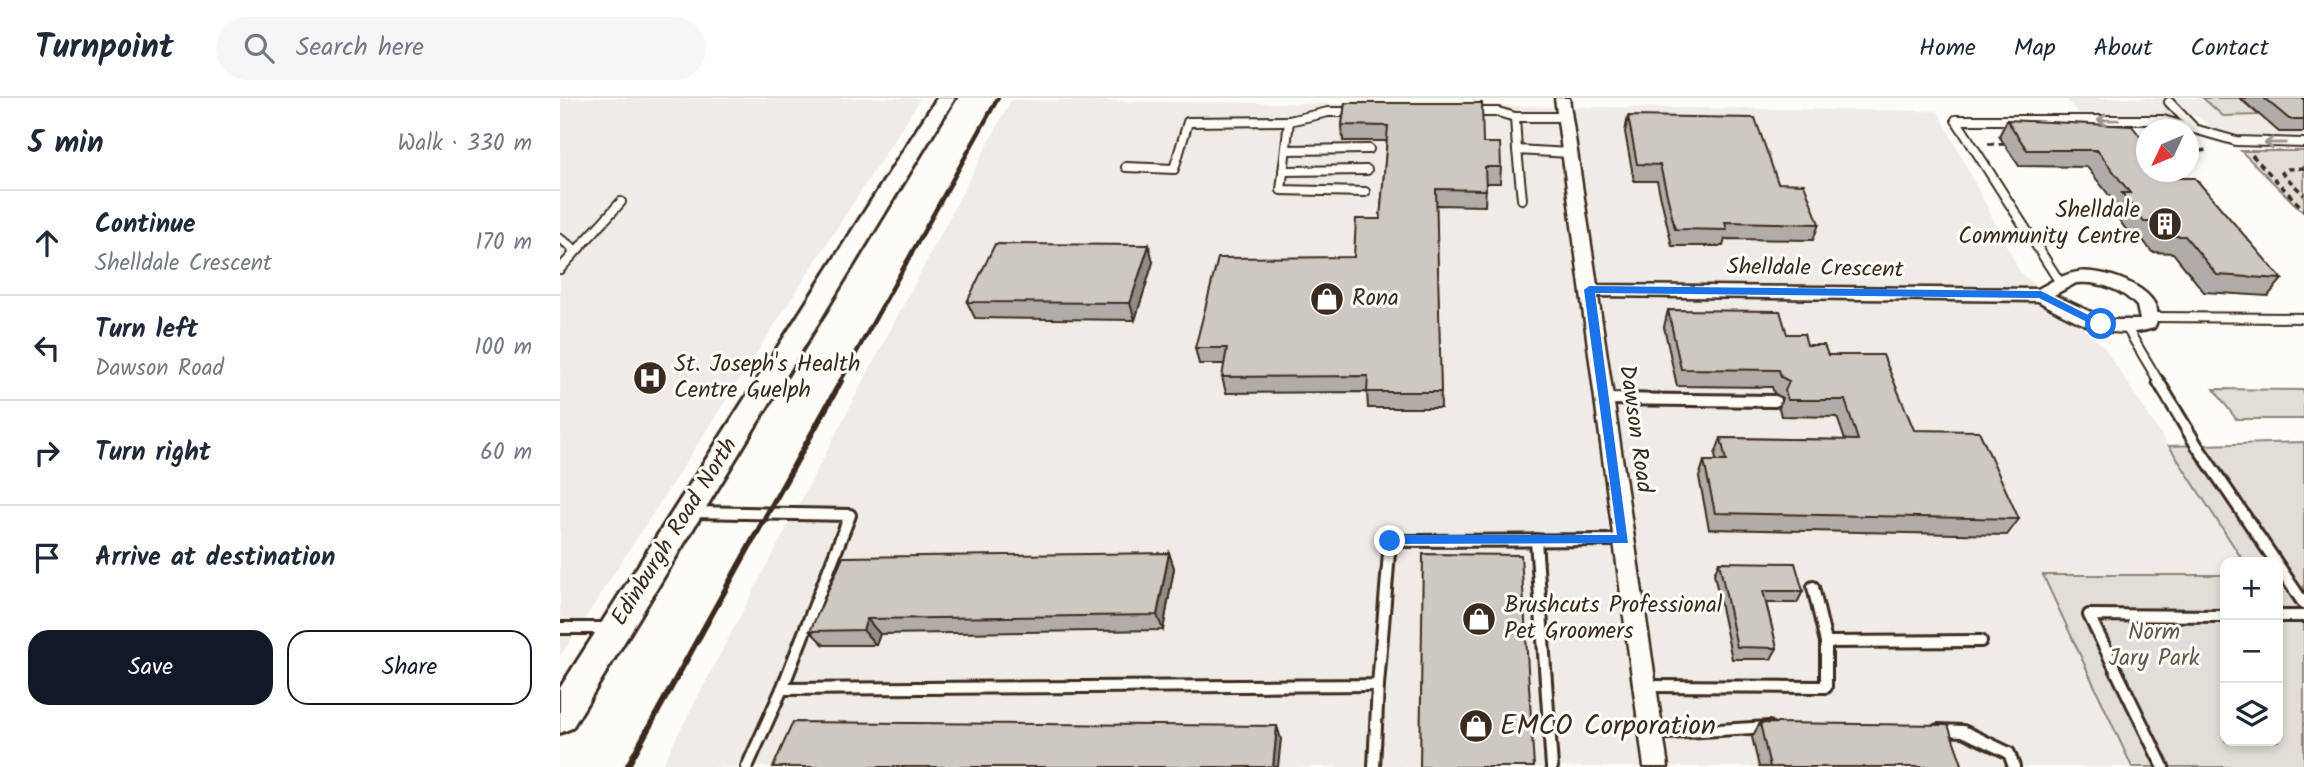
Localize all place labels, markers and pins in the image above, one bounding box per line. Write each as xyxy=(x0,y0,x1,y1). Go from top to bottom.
place label: Shelldale Community Centre xyxy=(1958,193,2140,255)
building icon: Shelldale Community Centre xyxy=(2146,205,2184,243)
shop icon: Rona xyxy=(1308,280,1346,318)
place label: Rona xyxy=(1352,281,1399,317)
place label: St. Joseph's Health Centre Guelph xyxy=(674,347,860,409)
hospital icon: St. Joseph's Health Centre Guelph xyxy=(631,359,669,397)
place label: Brushcuts Professional Pet Groomers xyxy=(1504,588,1723,650)
shop icon: Brushcuts Professional Pet Groomers xyxy=(1460,600,1498,638)
place label: EMCO Corporation xyxy=(1500,704,1716,749)
shop icon: EMCO Corporation xyxy=(1457,707,1495,745)

